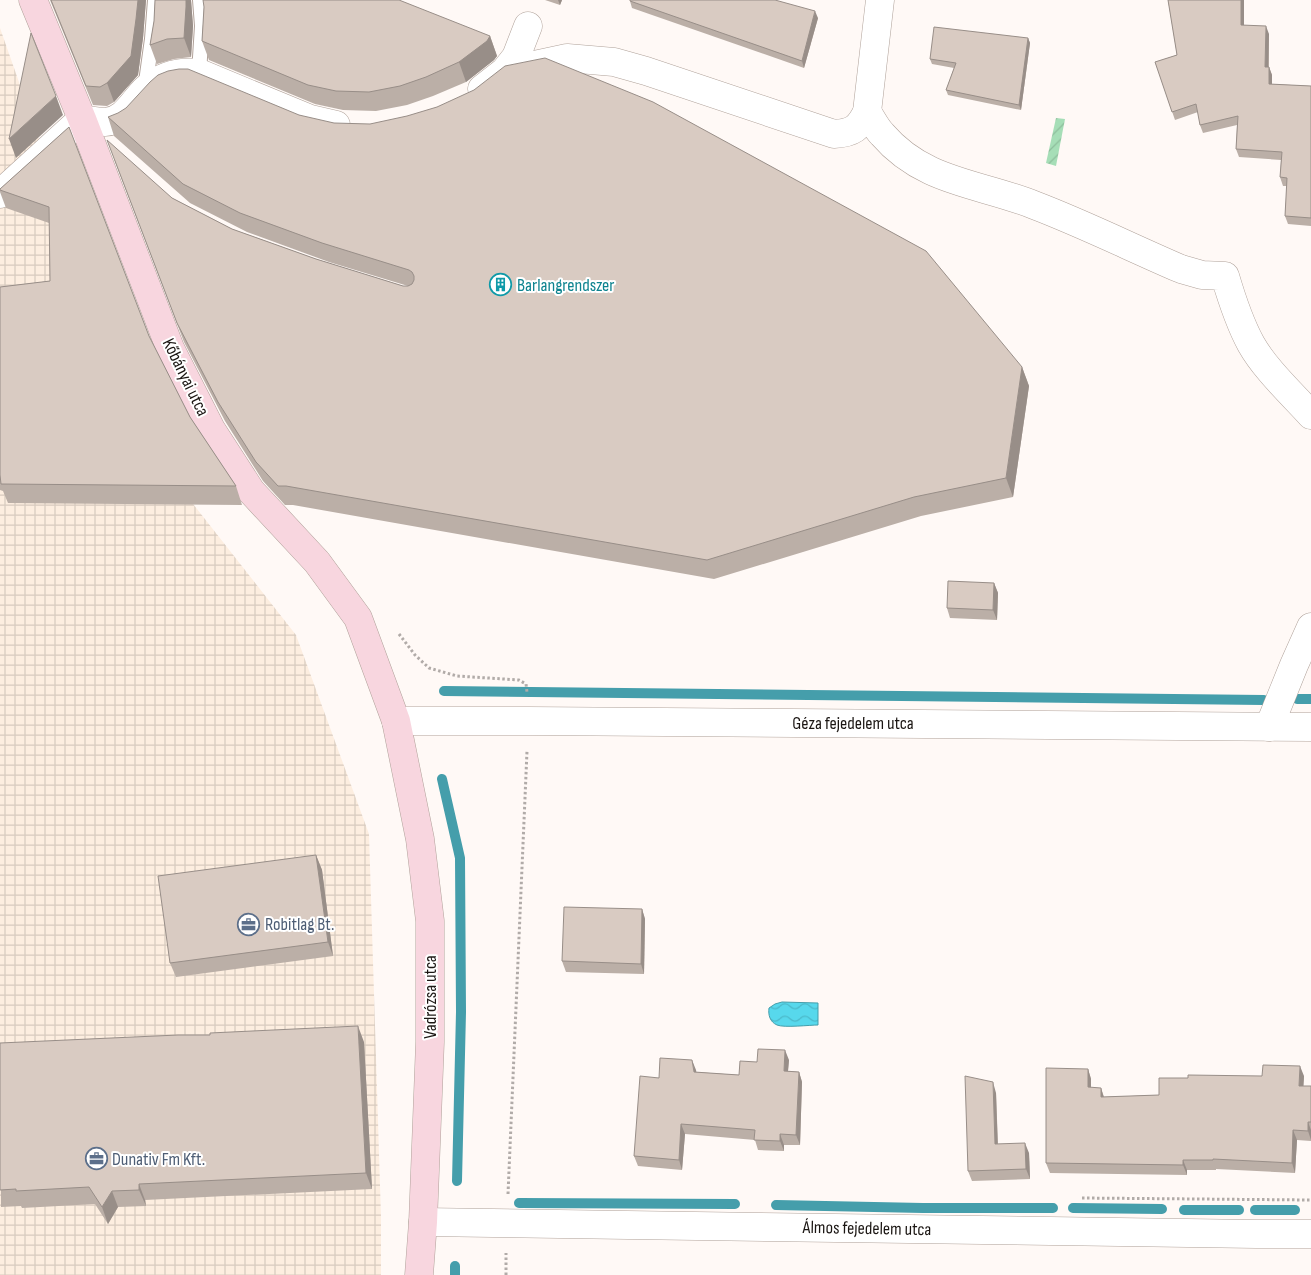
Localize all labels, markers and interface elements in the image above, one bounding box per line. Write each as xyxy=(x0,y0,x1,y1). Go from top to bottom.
building icon: Barlangrendszer xyxy=(489,273,513,297)
place label: Barlangrendszer xyxy=(517,275,615,296)
street label: Kőbányai utca xyxy=(158,335,213,420)
street label: Géza fejedelem utca xyxy=(792,713,914,734)
office icon: Robitlag Bt. xyxy=(237,912,261,936)
place label: Robitlag Bt. xyxy=(265,914,334,935)
street label: Vadrózsa utca xyxy=(420,955,441,1039)
office icon: Dunativ Fm Kft. xyxy=(84,1147,108,1171)
place label: Dunativ Fm Kft. xyxy=(112,1149,205,1170)
street label: Álmos fejedelem utca xyxy=(801,1217,932,1240)

